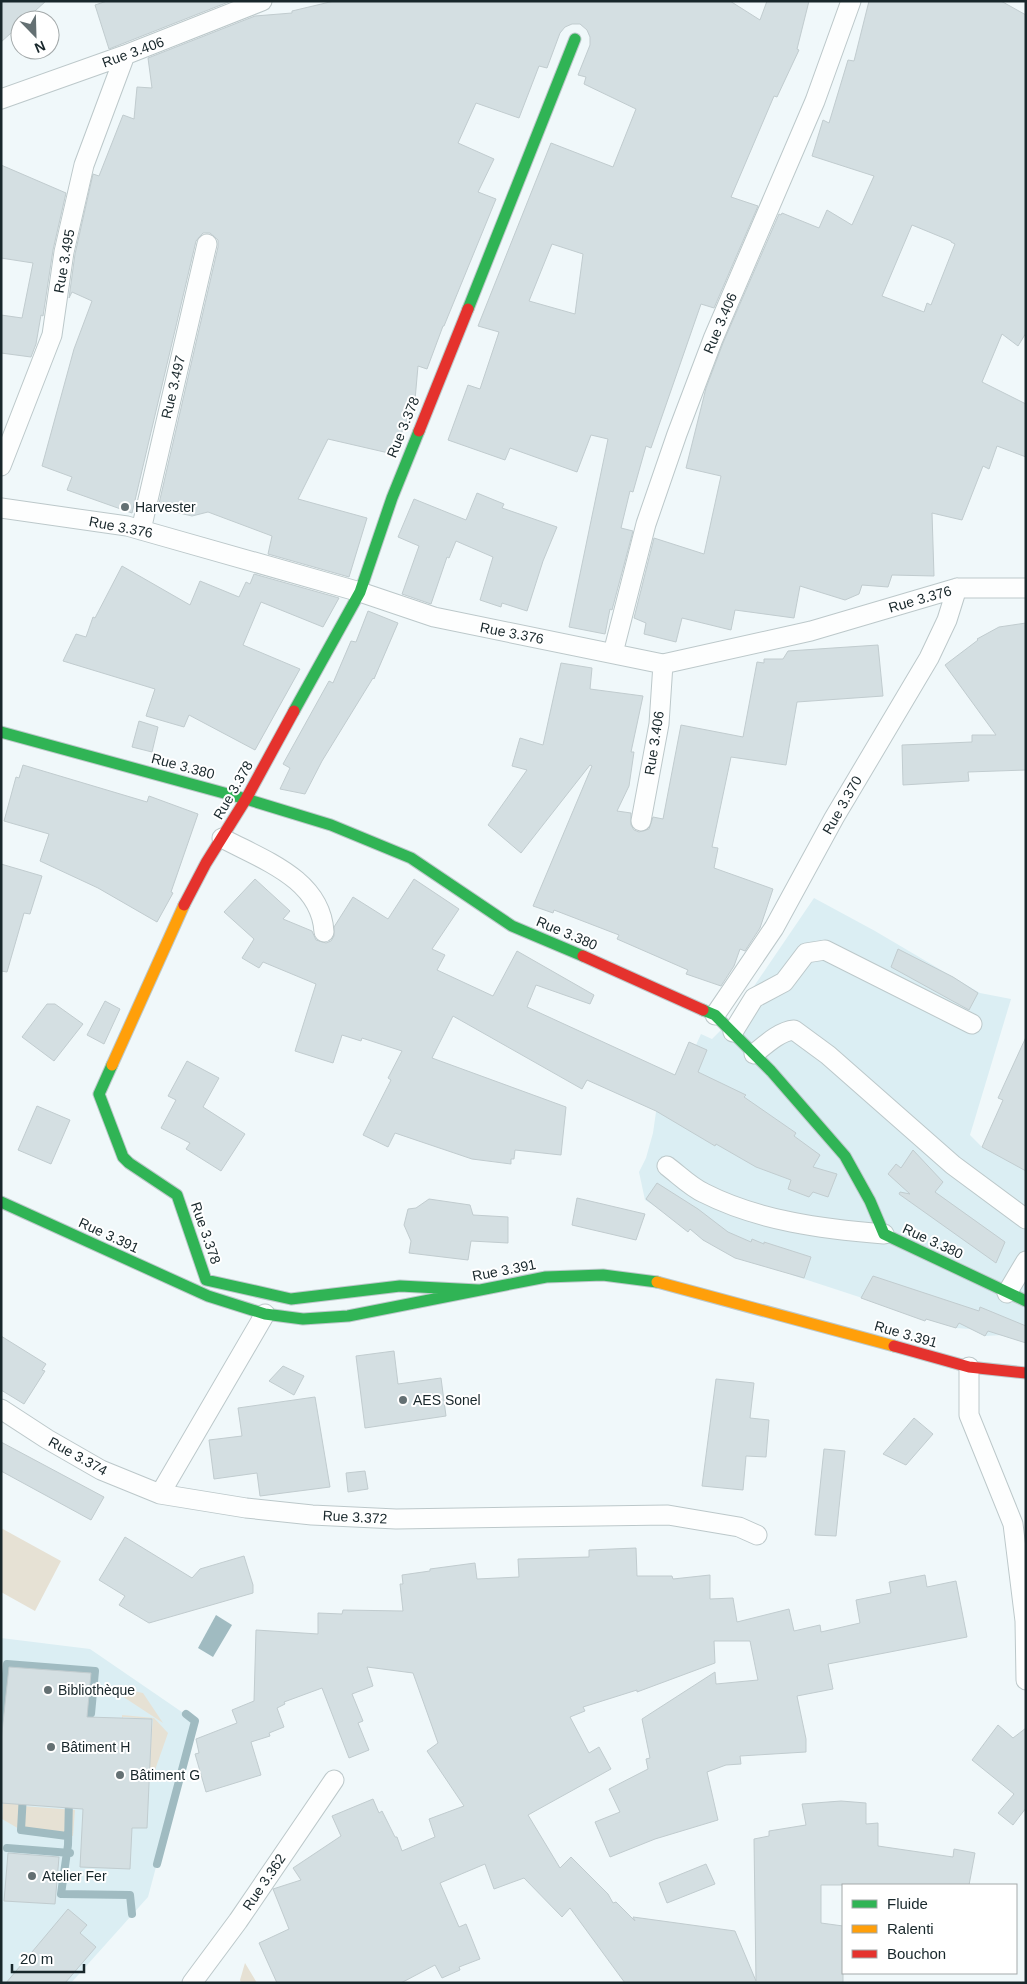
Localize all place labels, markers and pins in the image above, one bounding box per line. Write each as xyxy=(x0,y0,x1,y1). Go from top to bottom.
place label: Harvester xyxy=(135,499,196,515)
marker: Harvester xyxy=(119,501,131,513)
place label: AES Sonel xyxy=(413,1392,481,1408)
marker: AES Sonel xyxy=(397,1394,409,1406)
place label: Bibliothèque xyxy=(58,1682,135,1698)
marker: Bibliothèque xyxy=(42,1684,54,1696)
place label: Bâtiment H xyxy=(61,1739,130,1755)
marker: Bâtiment H xyxy=(45,1741,57,1753)
place label: Bâtiment G xyxy=(130,1767,200,1783)
marker: Bâtiment G xyxy=(114,1769,126,1781)
place label: Atelier Fer xyxy=(42,1868,107,1884)
marker: Atelier Fer xyxy=(26,1870,38,1882)

